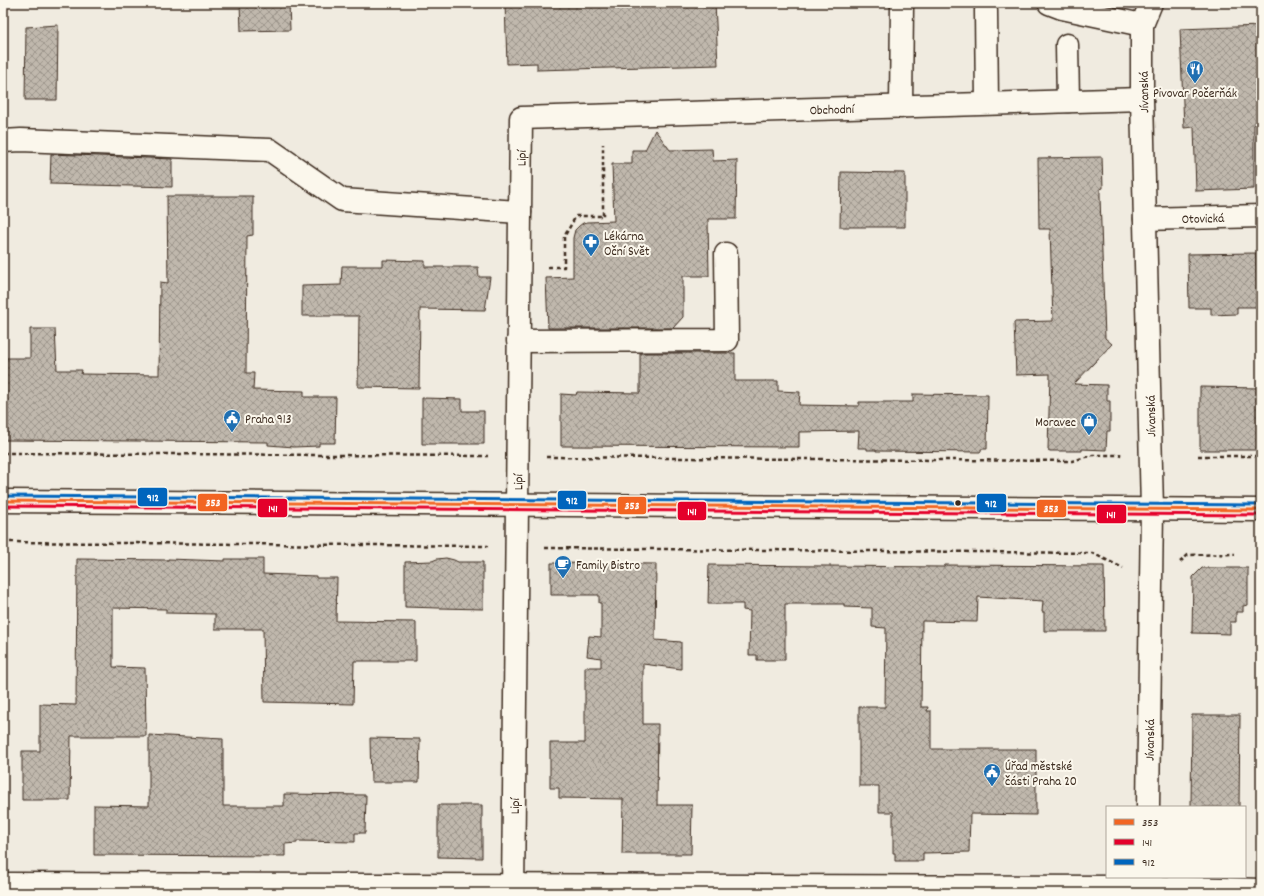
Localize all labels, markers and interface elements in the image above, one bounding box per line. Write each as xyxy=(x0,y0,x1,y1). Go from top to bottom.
restaurant icon: Pivovar Počerňák xyxy=(1185,59,1205,84)
street label: Jívanská xyxy=(1136,70,1155,113)
place label: Pivovar Počerňák xyxy=(1153,85,1237,104)
street label: Obchodní xyxy=(809,101,856,121)
street label: Lipí xyxy=(514,148,533,166)
street label: Otovická xyxy=(1181,210,1225,230)
place label: Lékárna Oční Svět xyxy=(604,228,650,262)
pharmacy icon: Lékárna Oční Svět xyxy=(581,232,601,257)
street label: Jívanská xyxy=(1143,394,1162,437)
public building icon: Praha 913 xyxy=(222,408,242,433)
place label: Praha 913 xyxy=(245,411,291,430)
shop icon: Moravec xyxy=(1079,411,1099,436)
place label: Moravec xyxy=(1035,414,1076,433)
street label: Lipí xyxy=(510,472,529,490)
line badge: 912 xyxy=(137,487,168,507)
line badge: 912 xyxy=(557,490,587,510)
text: 912 xyxy=(147,491,159,507)
line badge: 353 xyxy=(197,493,228,512)
line badge: 912 xyxy=(976,493,1007,513)
text: 912 xyxy=(566,494,578,510)
text: 353 xyxy=(206,496,221,512)
line badge: 353 xyxy=(617,496,647,515)
text: 912 xyxy=(985,497,997,513)
line badge: 141 xyxy=(257,498,288,518)
unlabelled marker xyxy=(953,498,963,508)
text: 353 xyxy=(625,499,640,515)
line badge: 353 xyxy=(1036,499,1067,518)
line badge: 141 xyxy=(677,501,707,521)
text: 141 xyxy=(268,502,278,518)
text: 353 xyxy=(1044,502,1059,518)
line badge: 141 xyxy=(1096,504,1127,524)
text: 141 xyxy=(687,505,697,521)
text: 141 xyxy=(1106,508,1116,524)
cafe icon: Family Bistro xyxy=(553,554,573,579)
place label: Family Bistro xyxy=(576,557,640,576)
street label: Jívanská xyxy=(1142,718,1161,761)
place label: Úřad městské části Praha 20 xyxy=(1005,758,1077,792)
public building icon: Úřad městské části Praha 20 xyxy=(982,762,1002,787)
street label: Lipí xyxy=(507,796,526,814)
legend xyxy=(1106,806,1246,878)
text: 353 xyxy=(1142,815,1158,832)
text: 141 xyxy=(1142,835,1152,852)
text: 912 xyxy=(1142,855,1155,872)

